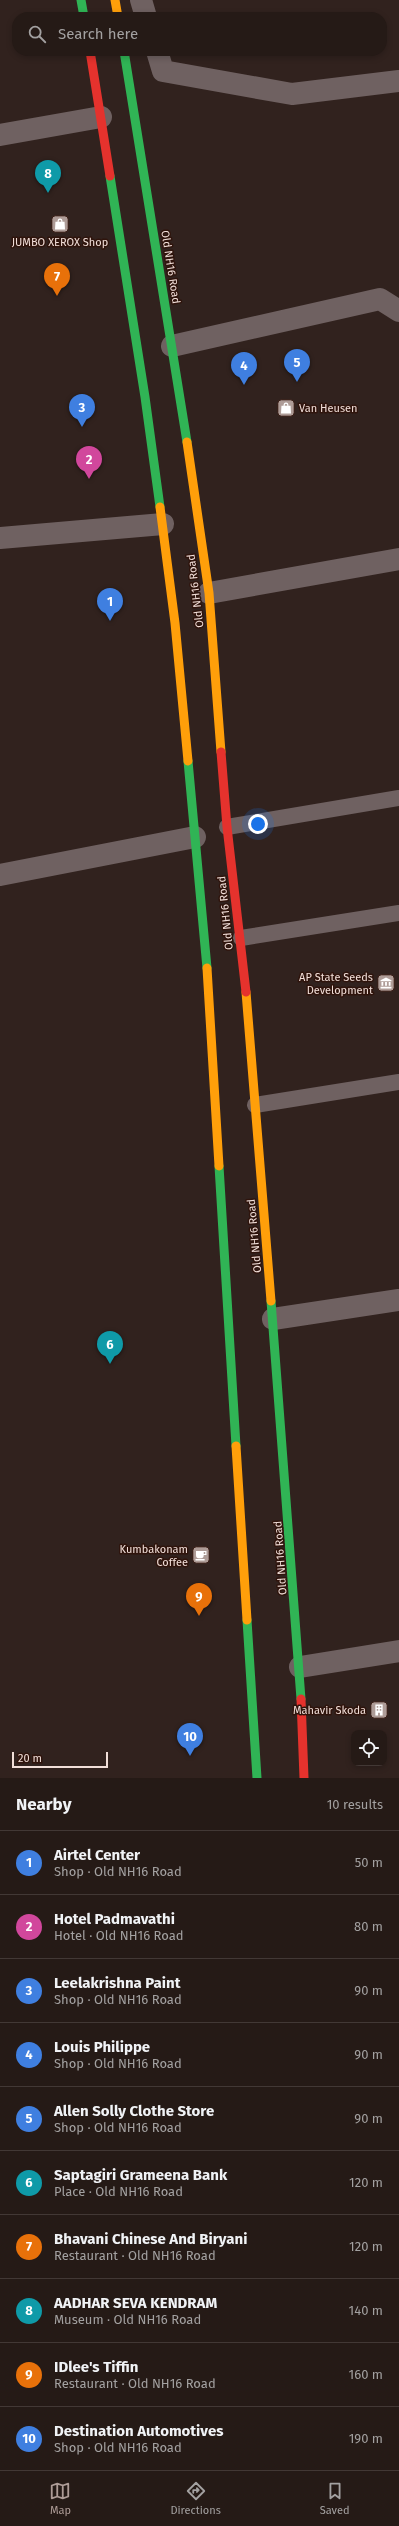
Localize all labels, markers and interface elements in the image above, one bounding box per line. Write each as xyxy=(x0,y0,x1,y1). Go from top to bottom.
search box xyxy=(12,12,387,56)
icon: search xyxy=(26,23,48,45)
text: Search here xyxy=(58,25,138,43)
pin: 8 xyxy=(35,160,61,193)
shop icon: JUMBO XEROX Shop xyxy=(50,214,70,234)
street label: Old NH16 Road xyxy=(158,229,183,305)
place label: JUMBO XEROX Shop xyxy=(12,236,108,249)
pin: 7 xyxy=(44,263,70,296)
pin: 5 xyxy=(284,349,310,382)
pin: 4 xyxy=(231,352,257,385)
pin: 3 xyxy=(69,394,95,427)
shop icon: Van Heusen xyxy=(276,398,296,418)
place label: Van Heusen xyxy=(299,402,357,415)
pin: 2 xyxy=(76,446,102,479)
street label: Old NH16 Road xyxy=(185,553,206,629)
pin: 1 xyxy=(97,588,123,621)
your location xyxy=(248,814,268,834)
street label: Old NH16 Road xyxy=(215,875,236,951)
place label: AP State Seeds Development xyxy=(299,971,373,997)
museum icon: AP State Seeds Development xyxy=(376,973,396,993)
street label: Old NH16 Road xyxy=(245,1198,264,1273)
pin: 6 xyxy=(97,1331,123,1364)
street label: Old NH16 Road xyxy=(271,1521,290,1595)
place label: Kumbakonam Coffee xyxy=(120,1543,188,1569)
cafe icon: Kumbakonam Coffee xyxy=(191,1545,211,1565)
pin: 9 xyxy=(186,1583,212,1616)
building icon: Mahavir Skoda xyxy=(369,1700,389,1720)
place label: Mahavir Skoda xyxy=(293,1704,366,1717)
pin: 10 xyxy=(177,1723,203,1756)
map controls xyxy=(351,1730,387,1766)
button: locate xyxy=(351,1730,387,1766)
scale bar xyxy=(12,1750,108,1769)
text: 20 m xyxy=(18,1752,42,1765)
text: Nearby xyxy=(16,1794,71,1815)
text: 10 results xyxy=(327,1797,383,1812)
text: Airtel Center xyxy=(54,1846,140,1864)
text: 1 xyxy=(26,1855,32,1870)
text: 50 m xyxy=(355,1855,383,1870)
text: Shop · Old NH16 Road xyxy=(54,1864,182,1879)
text: Hotel Padmavathi xyxy=(54,1910,175,1928)
text: 2 xyxy=(26,1919,32,1934)
text: 80 m xyxy=(354,1919,383,1934)
text: Hotel · Old NH16 Road xyxy=(54,1928,184,1943)
text: Leelakrishna Paint xyxy=(54,1974,180,1992)
text: 3 xyxy=(26,1983,32,1998)
text: 90 m xyxy=(354,1983,383,1998)
text: Shop · Old NH16 Road xyxy=(54,1992,182,2007)
text: Louis Philippe xyxy=(54,2038,150,2056)
text: 4 xyxy=(25,2047,33,2062)
text: 90 m xyxy=(354,2047,383,2062)
text: Shop · Old NH16 Road xyxy=(54,2056,182,2071)
text: Allen Solly Clothe Store xyxy=(54,2102,214,2120)
text: 5 xyxy=(26,2111,32,2126)
text: 90 m xyxy=(354,2111,383,2126)
text: Shop · Old NH16 Road xyxy=(54,2120,182,2135)
text: Saptagiri Grameena Bank xyxy=(54,2166,227,2184)
text: 6 xyxy=(25,2175,33,2190)
text: 120 m xyxy=(349,2175,383,2190)
text: Place · Old NH16 Road xyxy=(54,2184,183,2199)
text: Bhavani Chinese And Biryani xyxy=(54,2230,247,2248)
text: 7 xyxy=(26,2239,32,2254)
text: 120 m xyxy=(349,2239,383,2254)
text: Restaurant · Old NH16 Road xyxy=(54,2248,216,2263)
text: AADHAR SEVA KENDRAM xyxy=(54,2294,217,2312)
text: 8 xyxy=(25,2303,33,2318)
text: 140 m xyxy=(349,2303,383,2318)
text: Museum · Old NH16 Road xyxy=(54,2312,201,2327)
text: IDlee's Tiffin xyxy=(54,2358,138,2376)
text: 9 xyxy=(25,2367,33,2382)
text: 160 m xyxy=(349,2367,383,2382)
text: Restaurant · Old NH16 Road xyxy=(54,2376,216,2391)
text: Destination Automotives xyxy=(54,2422,223,2440)
text: 10 xyxy=(22,2431,36,2446)
text: 190 m xyxy=(349,2431,383,2446)
text: Shop · Old NH16 Road xyxy=(54,2440,182,2455)
tab: Map xyxy=(49,2480,71,2517)
tab: Directions xyxy=(170,2480,221,2517)
tab: Saved xyxy=(320,2480,350,2517)

